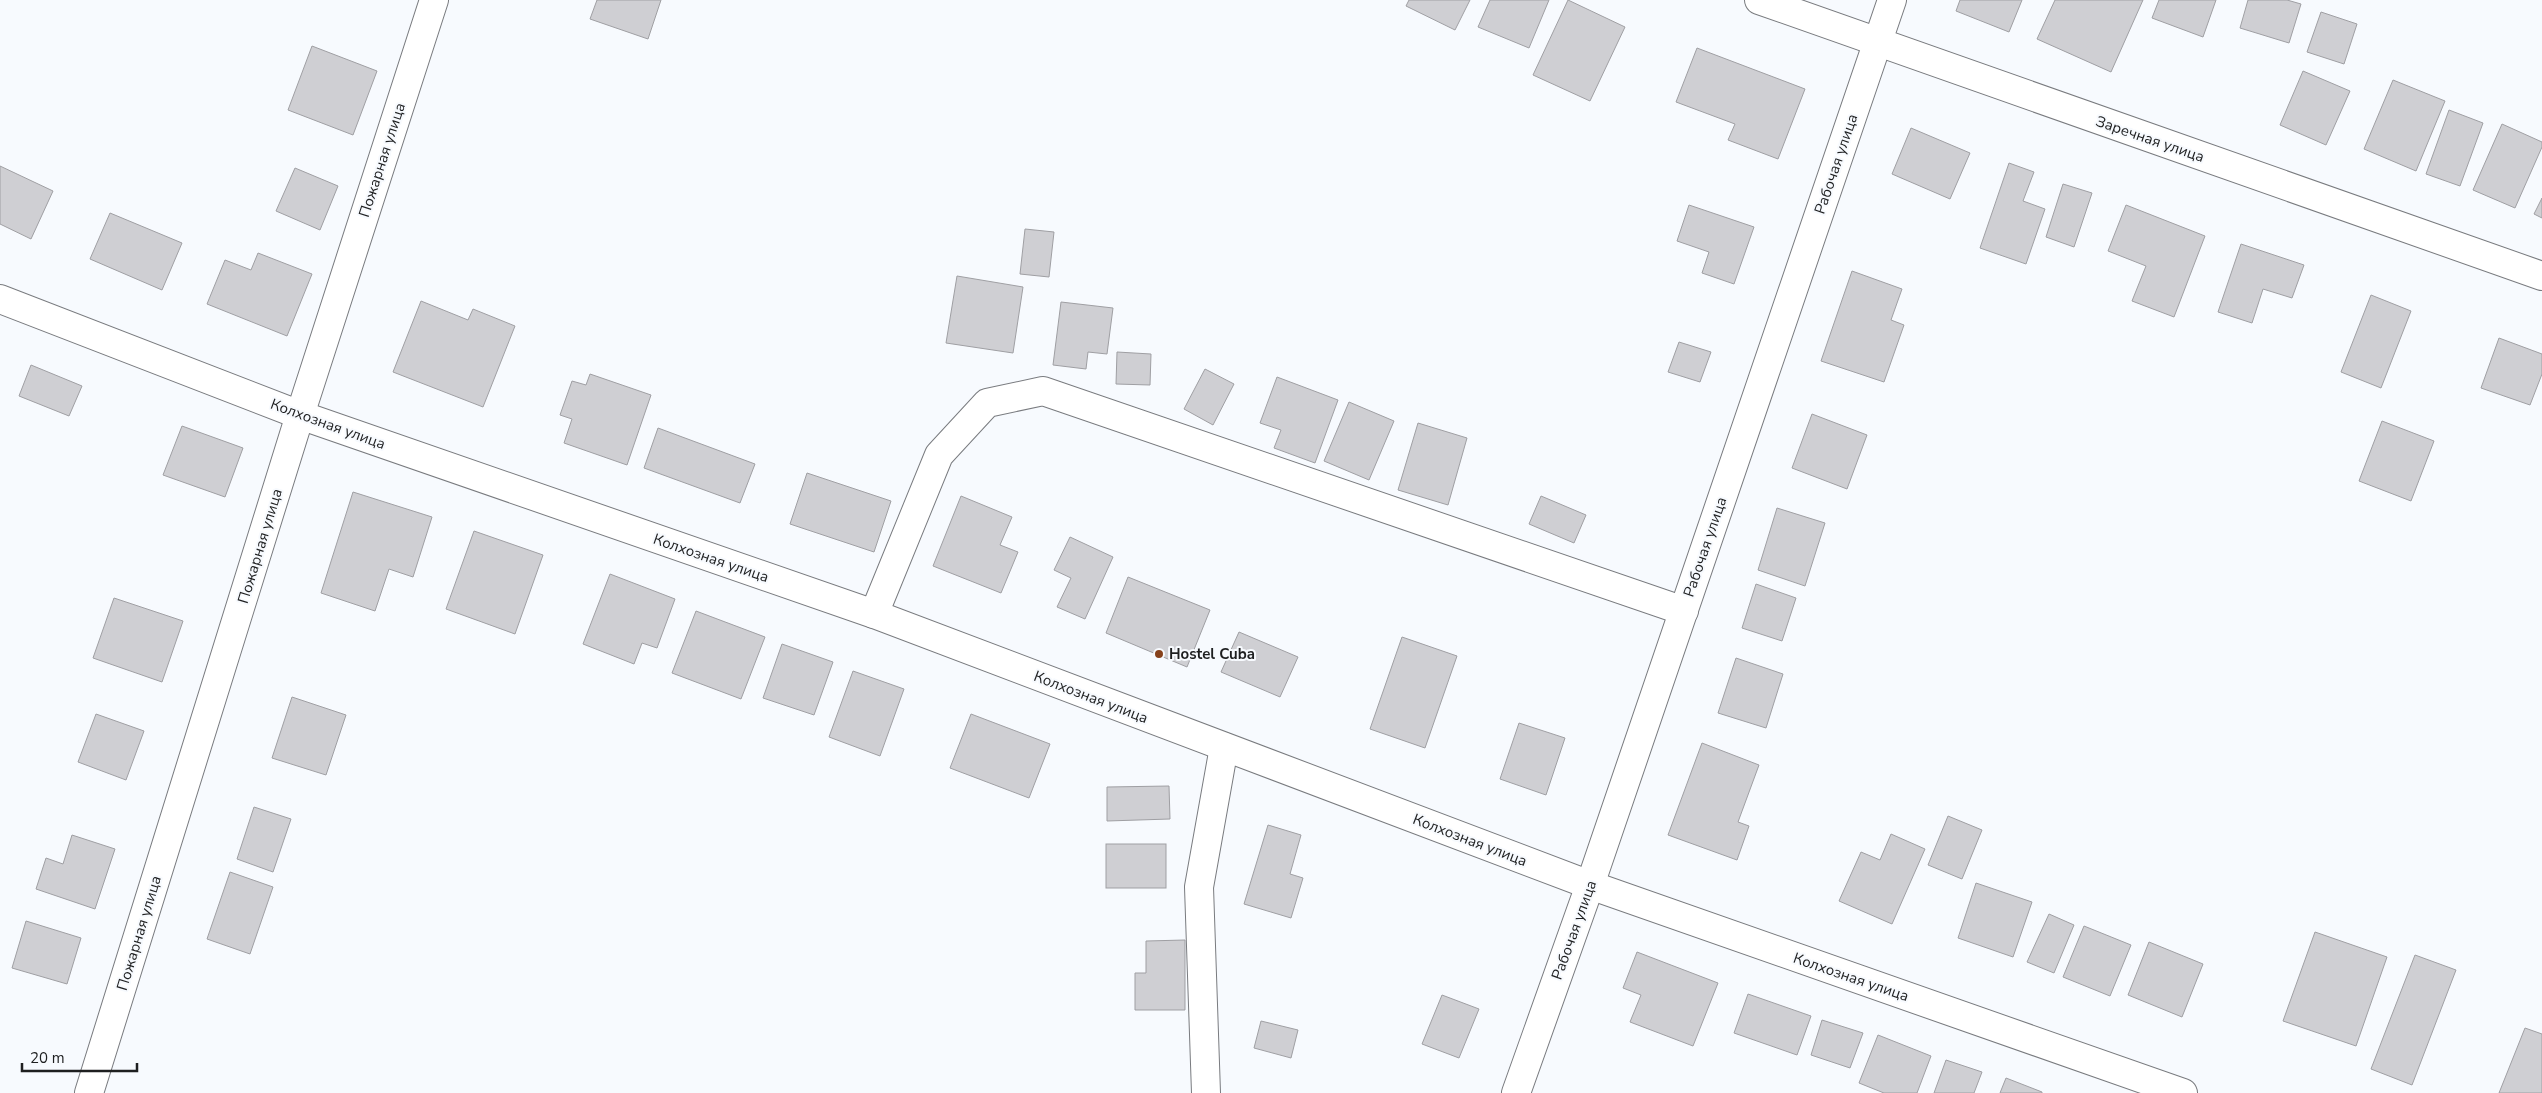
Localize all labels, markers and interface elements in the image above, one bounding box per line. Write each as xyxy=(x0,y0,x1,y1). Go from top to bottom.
street label: Пожарная улица xyxy=(354,100,410,220)
street label: Рабочая улица xyxy=(1810,111,1862,217)
street label: Заречная улица xyxy=(2093,111,2207,167)
street label: Колхозная улица xyxy=(268,394,388,454)
street label: Пожарная улица xyxy=(233,486,287,606)
street label: Рабочая улица xyxy=(1679,494,1731,600)
street label: Колхозная улица xyxy=(651,529,771,587)
place label: Hostel Cuba xyxy=(1169,644,1255,664)
marker: Hostel Cuba xyxy=(1153,648,1165,660)
street label: Колхозная улица xyxy=(1031,666,1151,728)
street label: Колхозная улица xyxy=(1410,809,1530,871)
street label: Пожарная улица xyxy=(112,873,166,993)
street label: Рабочая улица xyxy=(1547,877,1601,983)
street label: Колхозная улица xyxy=(1791,948,1911,1006)
scale bar xyxy=(22,1040,138,1072)
text: 20 m xyxy=(30,1048,65,1068)

